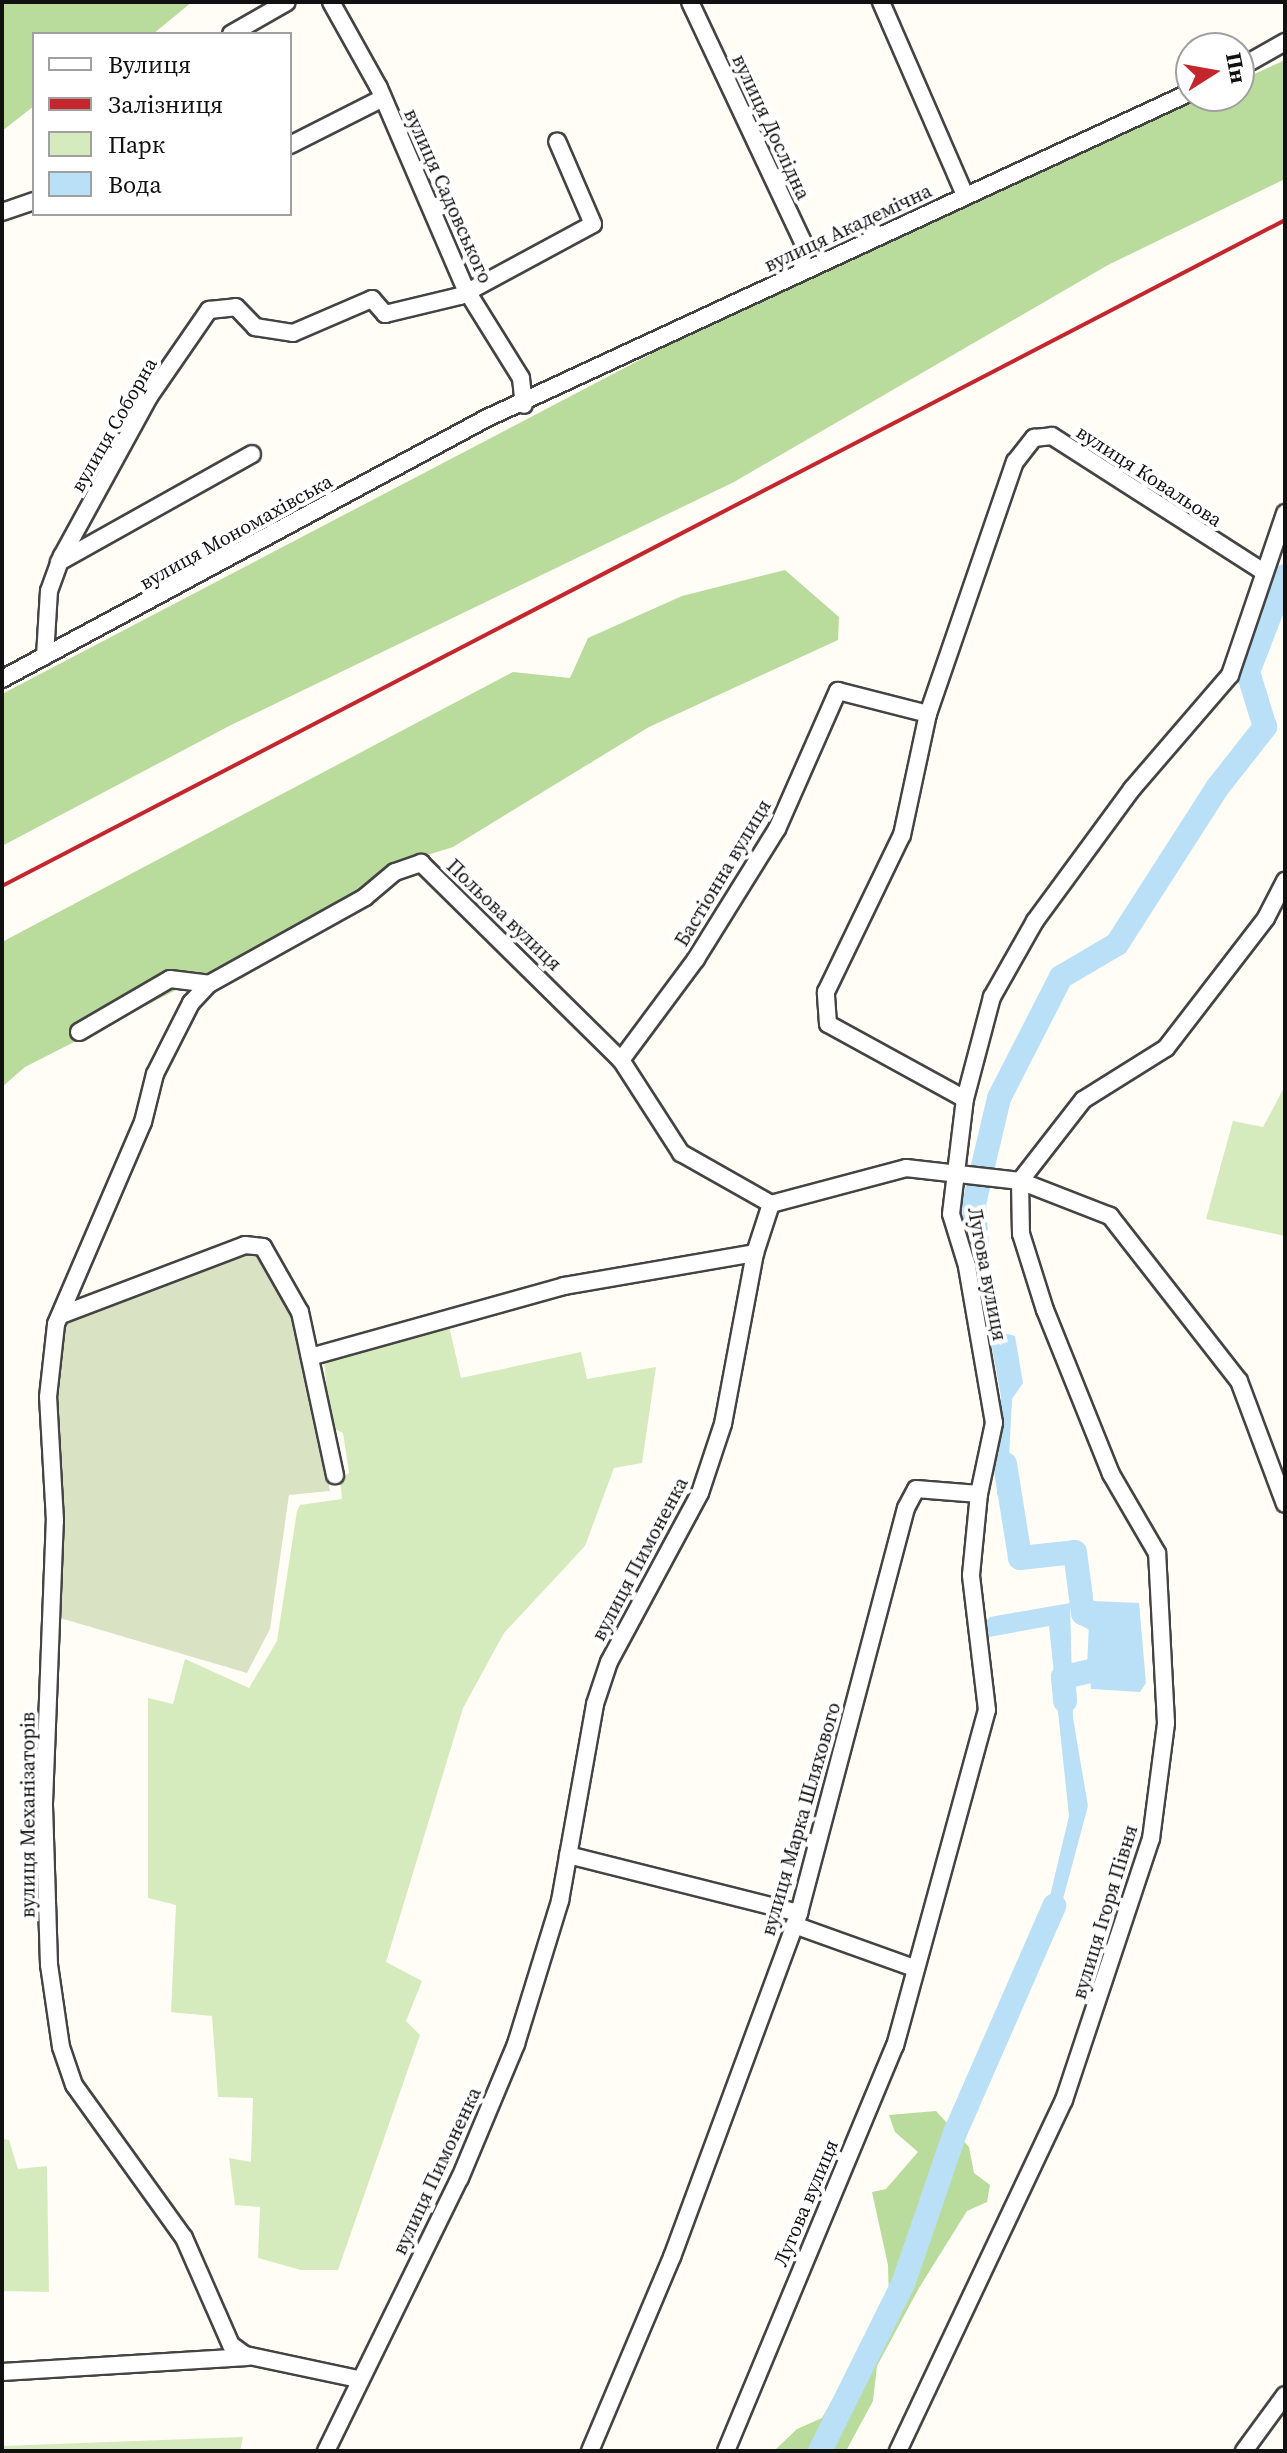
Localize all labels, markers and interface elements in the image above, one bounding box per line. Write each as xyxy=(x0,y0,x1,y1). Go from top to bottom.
legend xyxy=(32,32,292,216)
north arrow xyxy=(1175,32,1255,112)
text: Вулиця xyxy=(108,48,191,81)
text: Пн xyxy=(1219,50,1254,86)
street label: вулиця Дослідна xyxy=(727,51,815,203)
text: Залізниця xyxy=(108,88,223,121)
street label: вулиця Садовського xyxy=(399,105,497,287)
text: Парк xyxy=(108,128,165,161)
text: Вода xyxy=(108,168,162,201)
street label: вулиця Академічна xyxy=(760,179,936,277)
street label: вулиця Соборна xyxy=(66,353,162,497)
street label: вулиця Ковальова xyxy=(1072,420,1226,532)
street label: вулиця Мономахівська xyxy=(136,469,336,595)
street label: Бастіонна вулиця xyxy=(670,795,776,951)
street label: Польова вулиця xyxy=(442,854,566,976)
street label: Лугова вулиця xyxy=(962,1205,1012,1343)
street label: вулиця Пимоненка xyxy=(587,1473,693,1645)
street label: вулиця Марка Шляхового xyxy=(756,1699,846,1939)
street label: вулиця Механізаторів xyxy=(16,1712,40,1918)
street label: вулиця Ігоря Півня xyxy=(1067,1822,1143,2002)
street label: вулиця Пимоненка xyxy=(388,2083,486,2259)
street label: Лугова вулиця xyxy=(768,2136,844,2270)

